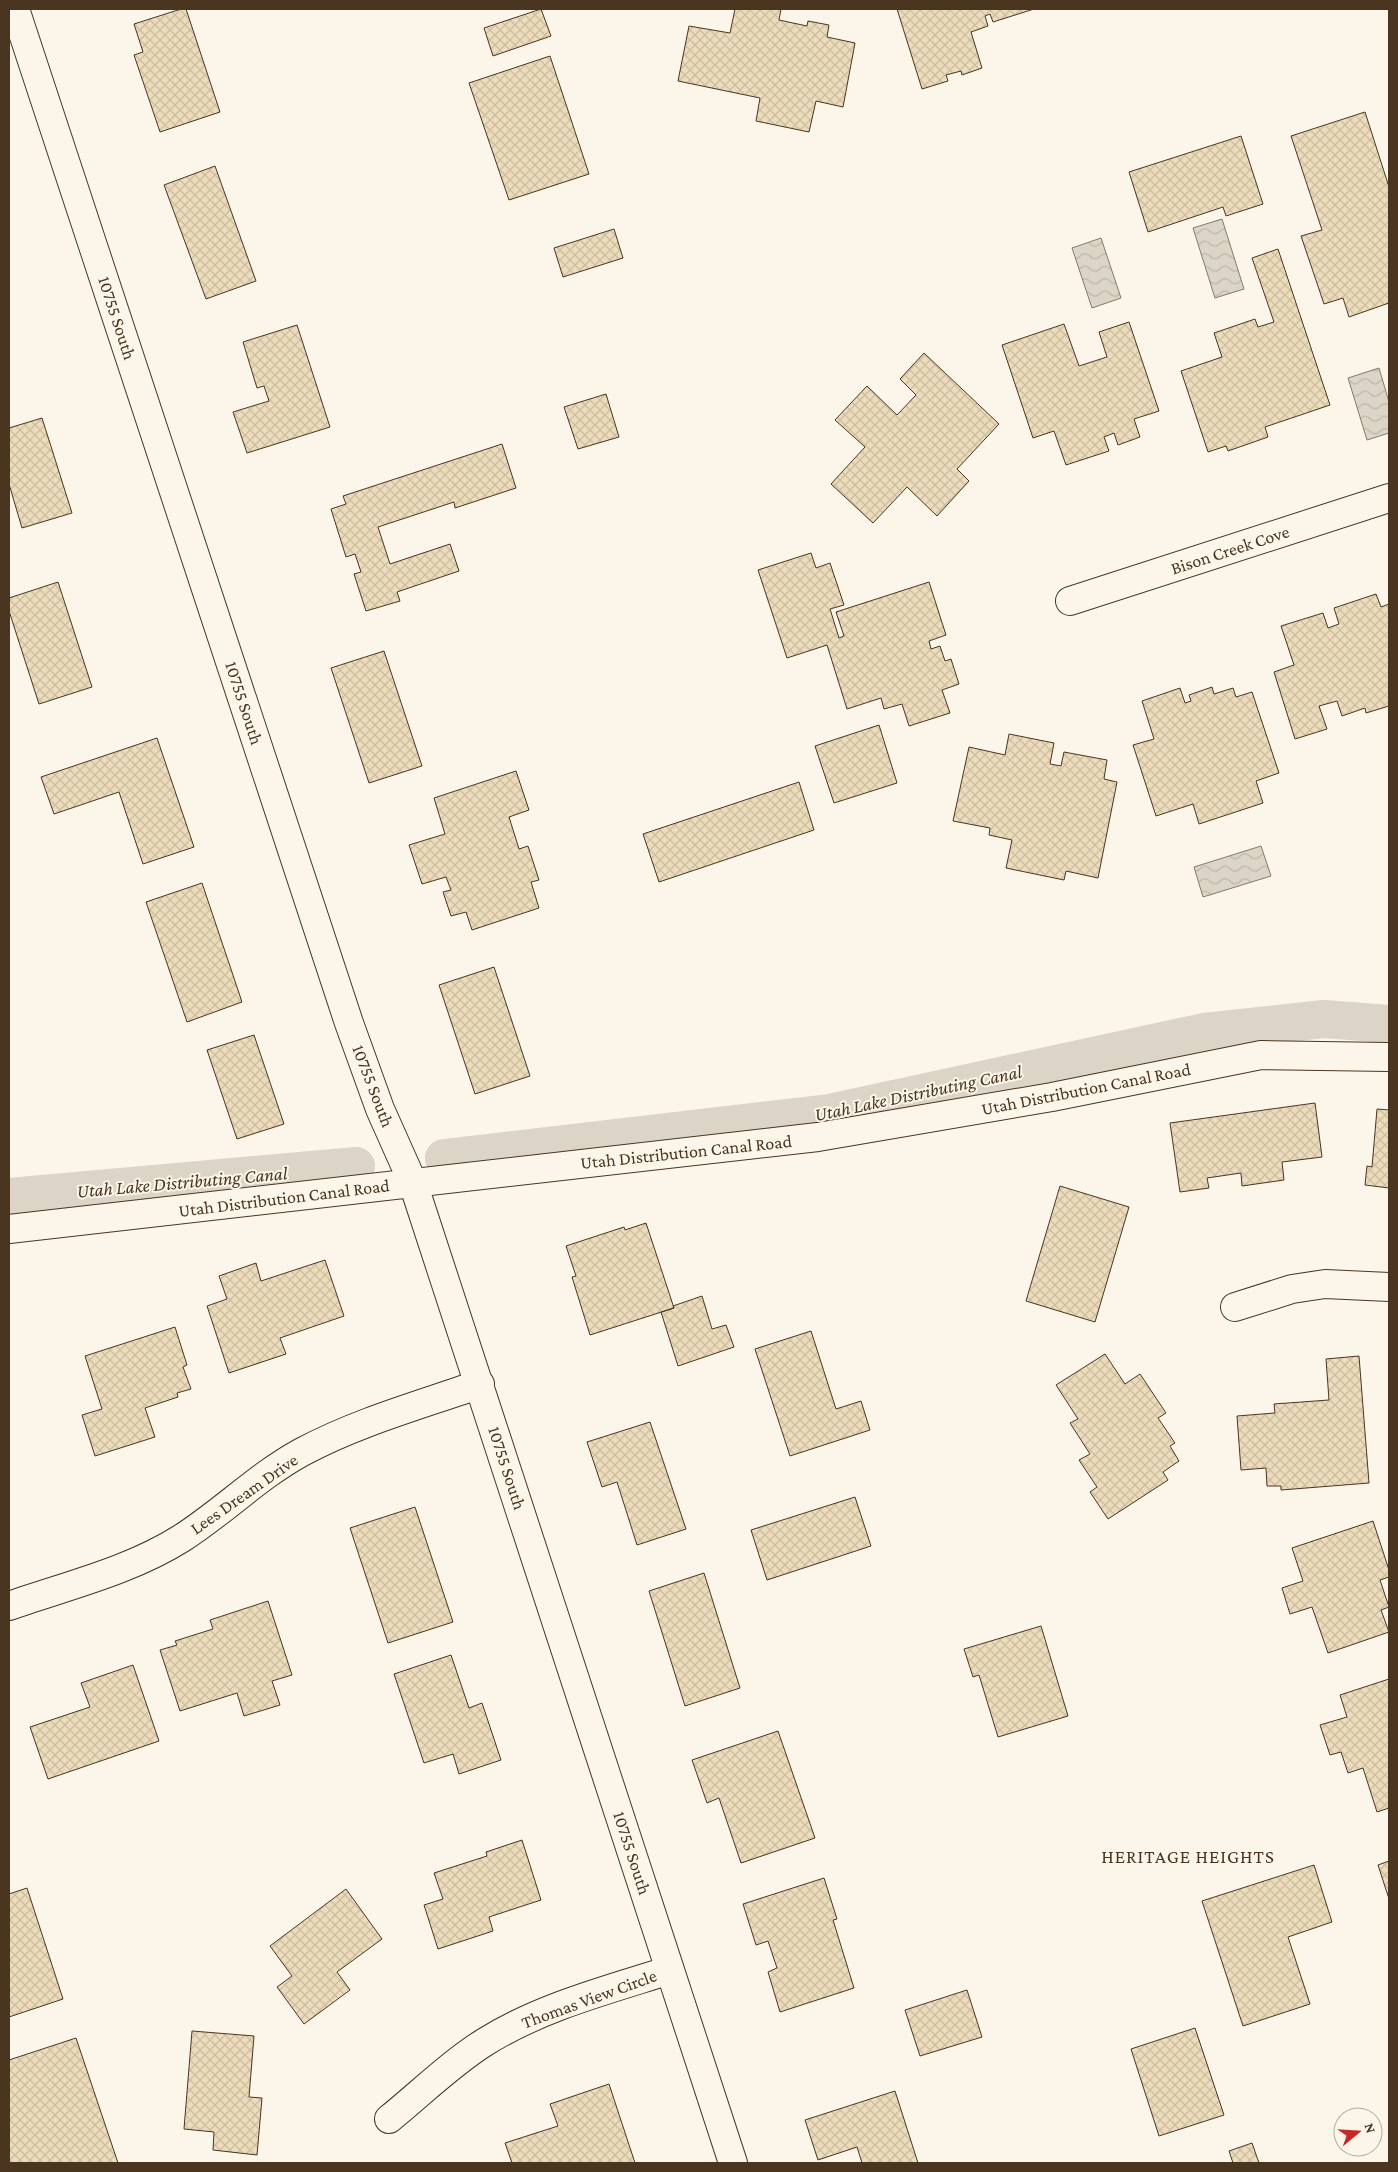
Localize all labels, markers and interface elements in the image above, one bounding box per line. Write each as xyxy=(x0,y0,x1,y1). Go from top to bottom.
street label: 10755 South xyxy=(94,274,140,363)
street label: Bison Creek Cove xyxy=(1168,521,1292,579)
street label: 10755 South xyxy=(221,659,267,748)
street label: 10755 South xyxy=(348,1042,398,1130)
street label: Utah Distribution Canal Road xyxy=(980,1059,1193,1119)
water label: Utah Lake Distributing Canal xyxy=(812,1061,1024,1125)
street label: Utah Distribution Canal Road xyxy=(579,1131,793,1173)
water label: Utah Lake Distributing Canal xyxy=(76,1162,289,1202)
street label: Utah Distribution Canal Road xyxy=(177,1175,391,1221)
street label: 10755 South xyxy=(484,1424,530,1513)
street label: Lees Dream Drive xyxy=(186,1449,302,1538)
street label: 10755 South xyxy=(609,1809,655,1898)
district label: HERITAGE HEIGHTS xyxy=(1101,1846,1275,1867)
street label: Thomas View Circle xyxy=(519,1965,659,2033)
north arrow xyxy=(1333,2107,1383,2157)
text: N xyxy=(1361,2121,1380,2135)

